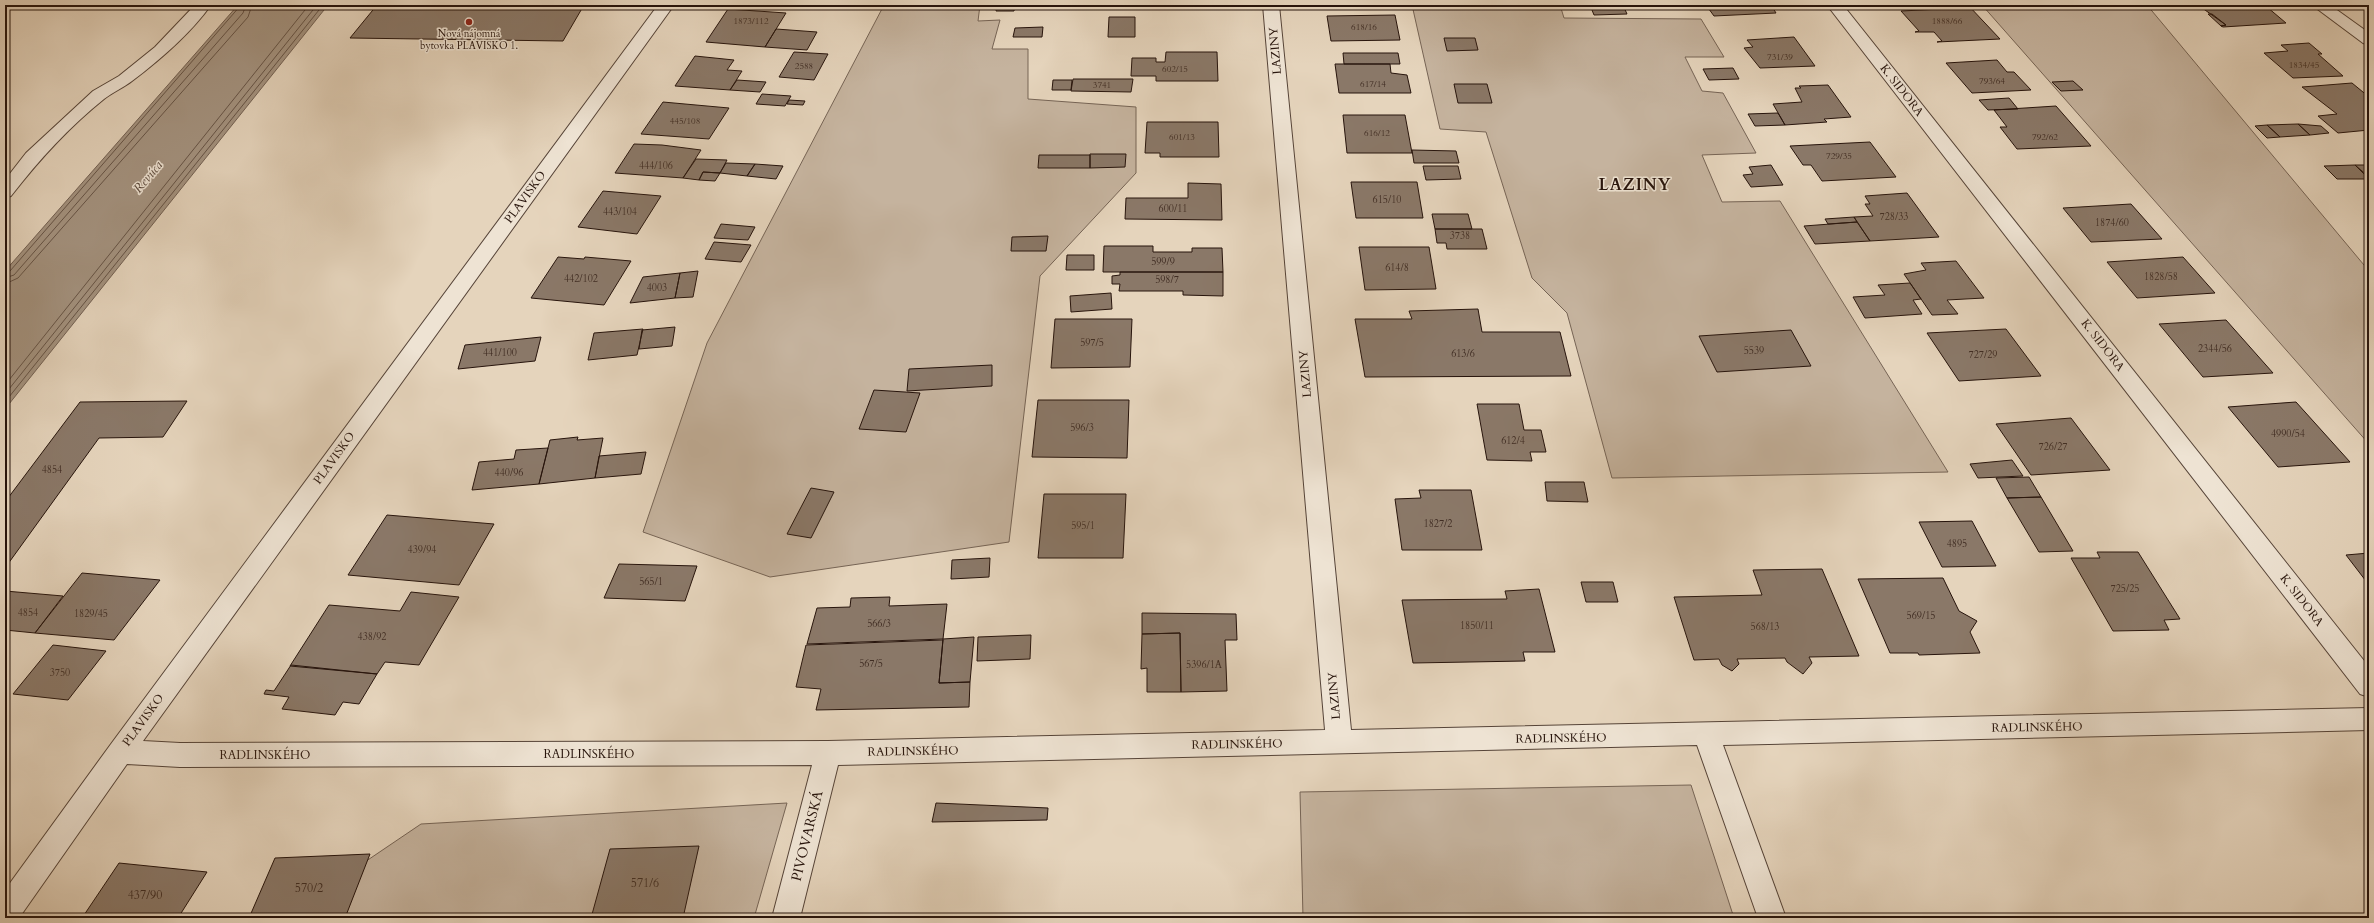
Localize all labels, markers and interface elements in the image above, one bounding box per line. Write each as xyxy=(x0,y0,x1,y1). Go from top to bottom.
house number: 1873/112 xyxy=(733,15,769,27)
house number: 1888/66 xyxy=(1932,15,1963,27)
marker: Nová nájomná bytovka PLAVISKO 1. xyxy=(464,17,474,27)
house number: 618/16 xyxy=(1351,21,1377,33)
place label: Nová nájomná bytovka PLAVISKO 1. xyxy=(420,27,518,53)
street label: LAZINY xyxy=(1265,27,1285,75)
house number: 731/39 xyxy=(1767,51,1793,63)
house number: 1834/45 xyxy=(2289,59,2320,71)
house number: 2588 xyxy=(795,60,813,72)
street label: K. SIDORA xyxy=(1877,61,1928,120)
house number: 602/15 xyxy=(1162,63,1188,75)
house number: 793/64 xyxy=(1979,75,2005,87)
house number: 617/14 xyxy=(1360,78,1386,90)
house number: 3741 xyxy=(1093,79,1111,91)
house number: 445/108 xyxy=(670,115,700,127)
house number: 616/12 xyxy=(1364,127,1390,139)
house number: 601/13 xyxy=(1169,131,1195,143)
house number: 792/62 xyxy=(2032,131,2058,143)
house number: 729/35 xyxy=(1826,150,1852,162)
water label: Revúca xyxy=(129,157,167,197)
house number: 444/106 xyxy=(639,159,673,173)
street label: PLAVISKO xyxy=(501,168,549,226)
district label: LAZINY xyxy=(1599,174,1672,196)
house number: 615/10 xyxy=(1373,193,1401,207)
house number: 600/11 xyxy=(1159,202,1187,216)
house number: 443/104 xyxy=(603,205,637,219)
house number: 728/33 xyxy=(1880,210,1908,224)
house number: 1874/60 xyxy=(2095,216,2129,230)
house number: 3738 xyxy=(1450,229,1470,243)
house number: 599/9 xyxy=(1151,255,1175,269)
house number: 614/8 xyxy=(1385,261,1409,275)
house number: 1828/58 xyxy=(2144,270,2178,284)
house number: 442/102 xyxy=(564,272,598,286)
house number: 598/7 xyxy=(1155,273,1179,287)
house number: 4003 xyxy=(647,281,667,295)
street label: K. SIDORA xyxy=(2078,316,2129,375)
house number: 597/5 xyxy=(1080,336,1104,350)
house number: 2344/56 xyxy=(2198,342,2232,356)
house number: 5539 xyxy=(1744,344,1764,358)
house number: 441/100 xyxy=(483,346,517,360)
house number: 613/6 xyxy=(1451,347,1475,361)
house number: 727/29 xyxy=(1969,348,1997,362)
street label: LAZINY xyxy=(1295,350,1315,398)
house number: 596/3 xyxy=(1070,421,1094,435)
house number: 4990/54 xyxy=(2271,427,2305,441)
street label: PLAVISKO xyxy=(310,429,358,487)
house number: 612/4 xyxy=(1501,434,1525,448)
house number: 726/27 xyxy=(2039,440,2067,454)
house number: 4854 xyxy=(42,463,62,477)
house number: 440/96 xyxy=(495,466,523,480)
house number: 1827/2 xyxy=(1424,517,1452,531)
house number: 595/1 xyxy=(1071,519,1095,533)
house number: 4895 xyxy=(1947,537,1967,551)
house number: 439/94 xyxy=(408,543,436,557)
street label: K. SIDORA xyxy=(2277,571,2328,630)
house number: 565/1 xyxy=(639,575,663,589)
house number: 725/25 xyxy=(2111,582,2139,596)
house number: 4854 xyxy=(18,606,38,620)
house number: 1829/45 xyxy=(74,607,108,621)
house number: 569/15 xyxy=(1907,609,1935,623)
house number: 566/3 xyxy=(867,617,891,631)
house number: 1850/11 xyxy=(1460,619,1494,633)
house number: 568/13 xyxy=(1751,620,1779,634)
house number: 438/92 xyxy=(358,630,386,644)
house number: 567/5 xyxy=(859,657,883,671)
house number: 5396/1A xyxy=(1186,658,1223,672)
house number: 3750 xyxy=(50,666,70,680)
street label: LAZINY xyxy=(1324,672,1344,720)
street label: PLAVISKO xyxy=(119,691,167,749)
street label: RADLINSKÉHO xyxy=(1991,717,2083,736)
street label: RADLINSKÉHO xyxy=(1515,728,1607,747)
street label: RADLINSKÉHO xyxy=(1191,734,1283,753)
street label: RADLINSKÉHO xyxy=(867,741,959,760)
street label: RADLINSKÉHO xyxy=(544,745,634,762)
street label: RADLINSKÉHO xyxy=(220,746,310,763)
street label: PIVOVARSKÁ xyxy=(787,789,827,883)
house number: 571/6 xyxy=(631,875,659,891)
house number: 570/2 xyxy=(295,880,323,896)
house number: 437/90 xyxy=(128,887,162,903)

